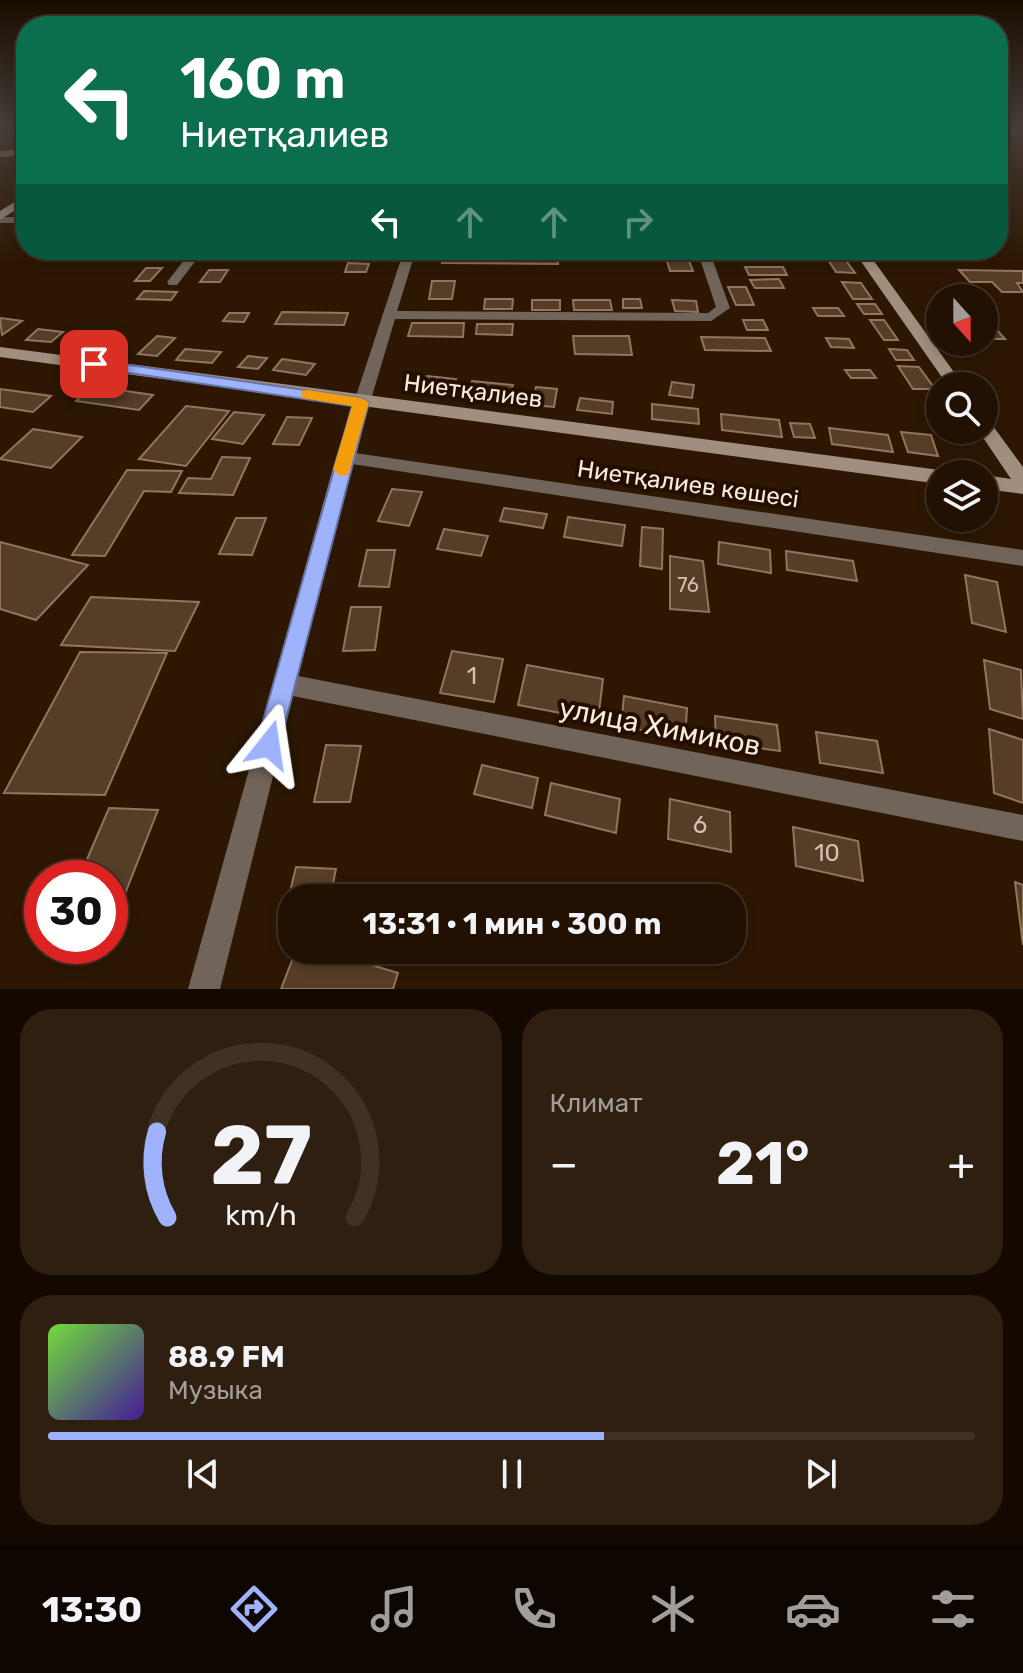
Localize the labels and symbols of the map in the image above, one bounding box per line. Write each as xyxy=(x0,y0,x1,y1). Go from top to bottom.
north arrow xyxy=(926,284,998,356)
pin xyxy=(60,330,128,398)
street label: Ниетқалиев xyxy=(402,369,544,413)
street label: Ниетқалиев көшесі xyxy=(575,455,801,513)
house number: 76 xyxy=(677,573,699,597)
house number: 1 xyxy=(467,662,477,690)
street label: улица Химиков xyxy=(557,691,763,763)
position arrow xyxy=(227,703,311,787)
house number: 6 xyxy=(693,811,707,839)
house number: 10 xyxy=(814,839,840,867)
speed limit sign: 30 xyxy=(24,860,128,964)

